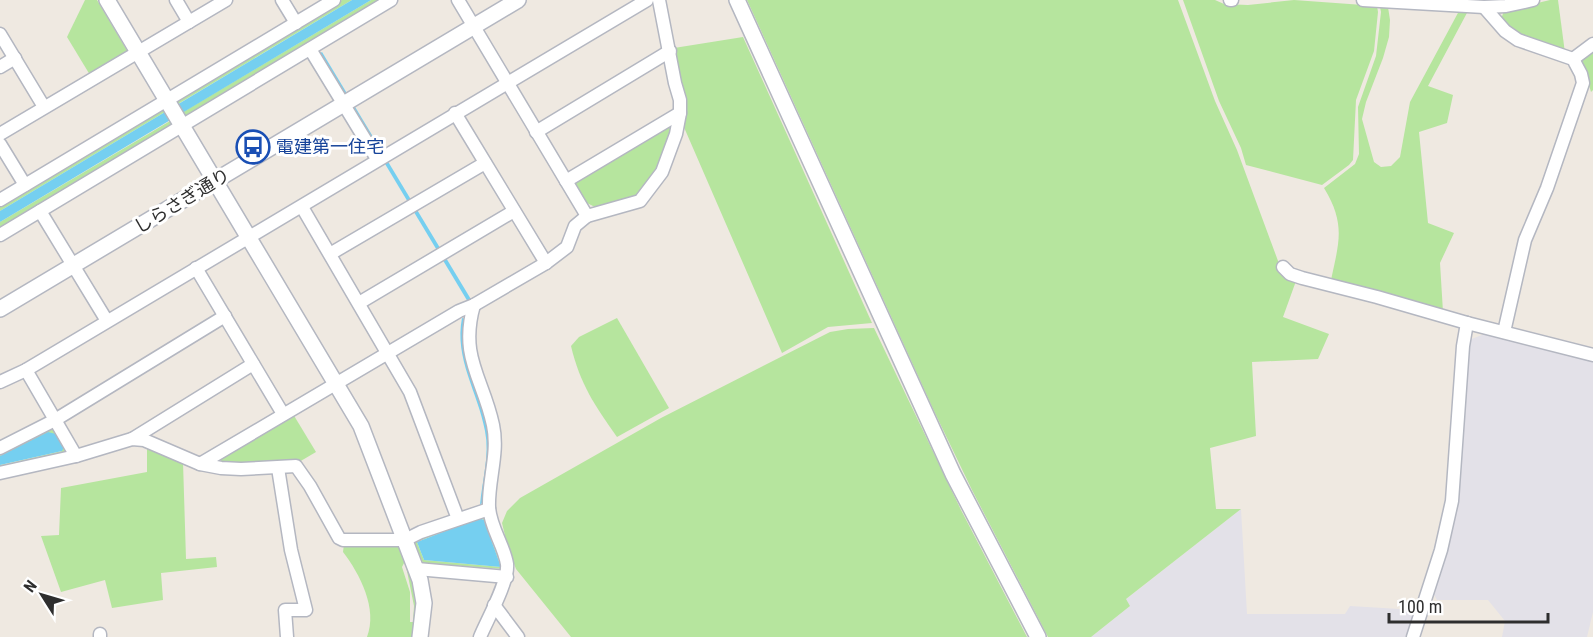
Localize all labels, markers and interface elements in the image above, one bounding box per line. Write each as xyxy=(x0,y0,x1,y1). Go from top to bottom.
bus stop icon: 電建第一住宅 xyxy=(235,129,271,165)
place label: 電建第一住宅 xyxy=(276,136,384,157)
street label: しらさぎ通り xyxy=(130,164,233,237)
north arrow xyxy=(12,565,72,625)
text: N xyxy=(20,577,41,596)
scale bar xyxy=(1389,586,1548,624)
text: 100 m xyxy=(1398,596,1442,617)

